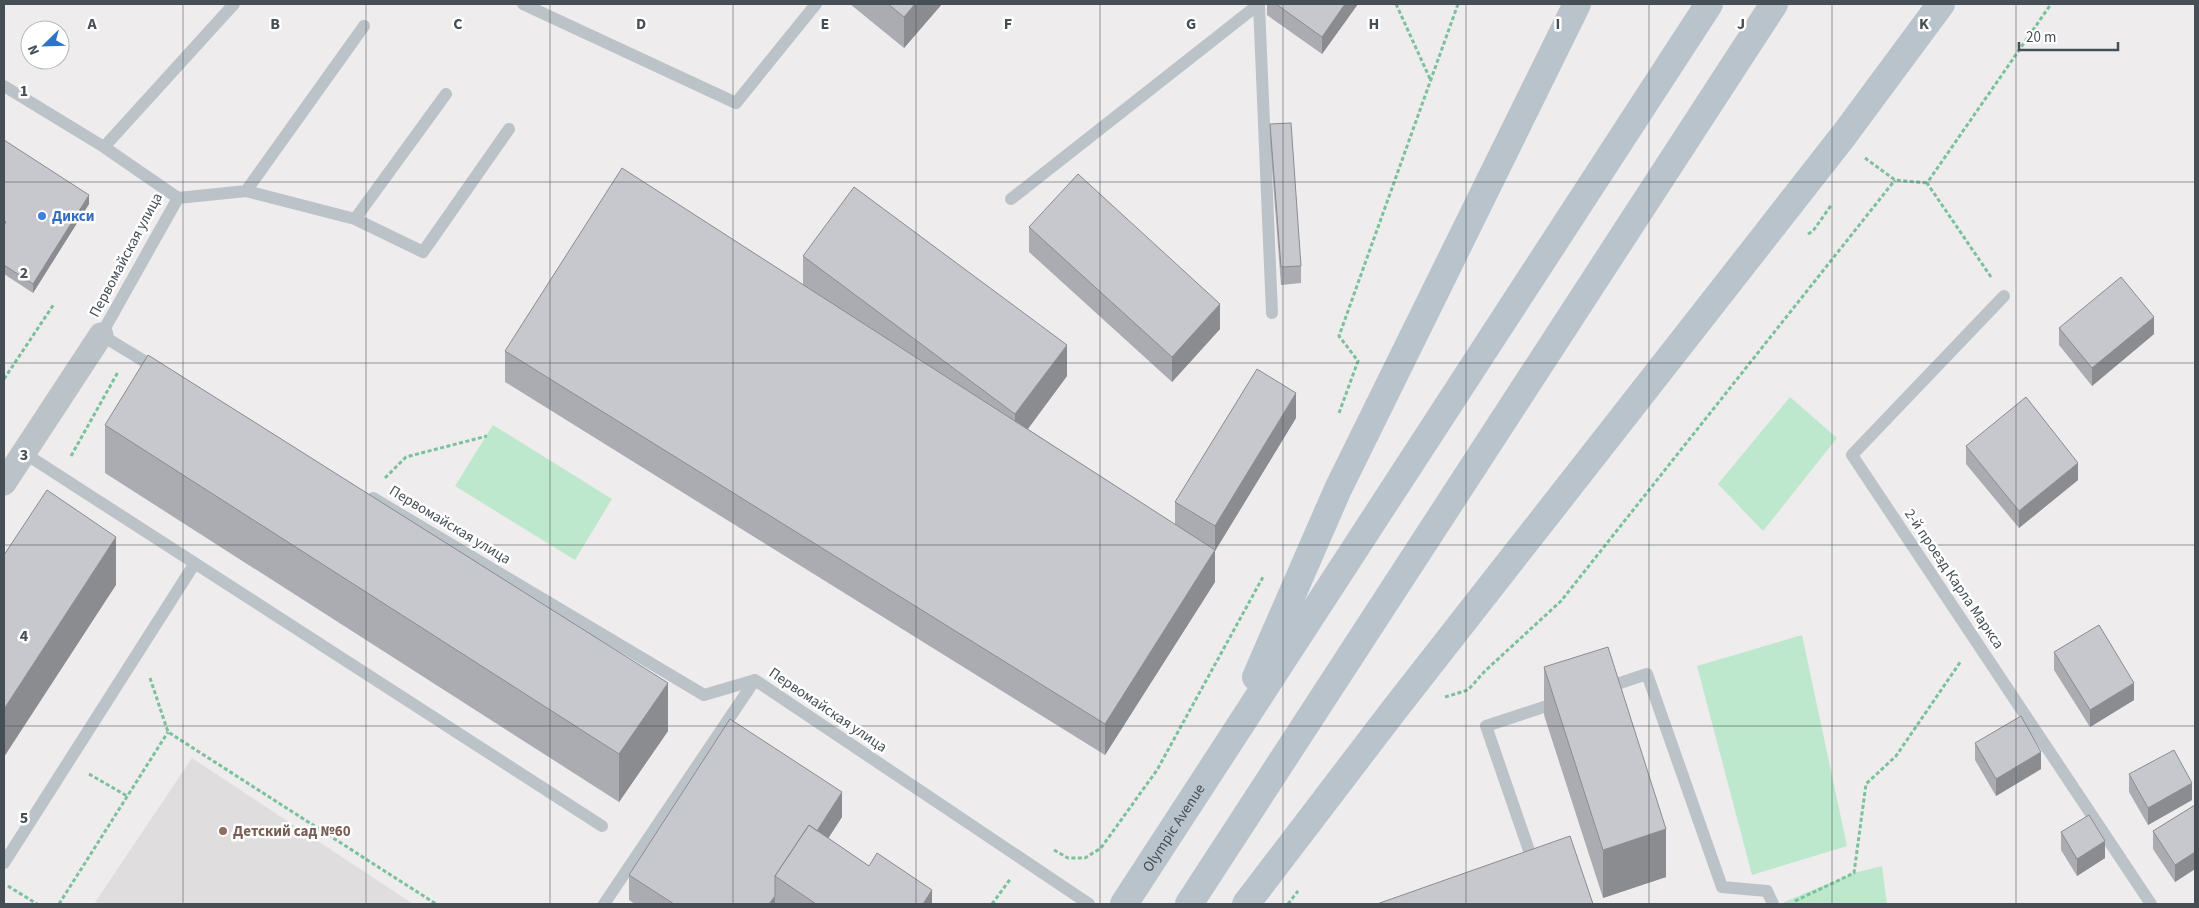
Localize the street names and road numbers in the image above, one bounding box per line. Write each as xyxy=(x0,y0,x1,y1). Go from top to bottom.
street label: Первомайская улица xyxy=(84,189,168,321)
street label: Первомайская улица xyxy=(385,480,515,570)
street label: 2-й проезд Карла Маркса xyxy=(1899,505,2009,653)
street label: Первомайская улица xyxy=(765,663,891,757)
street label: Olympic Avenue xyxy=(1137,779,1210,876)

